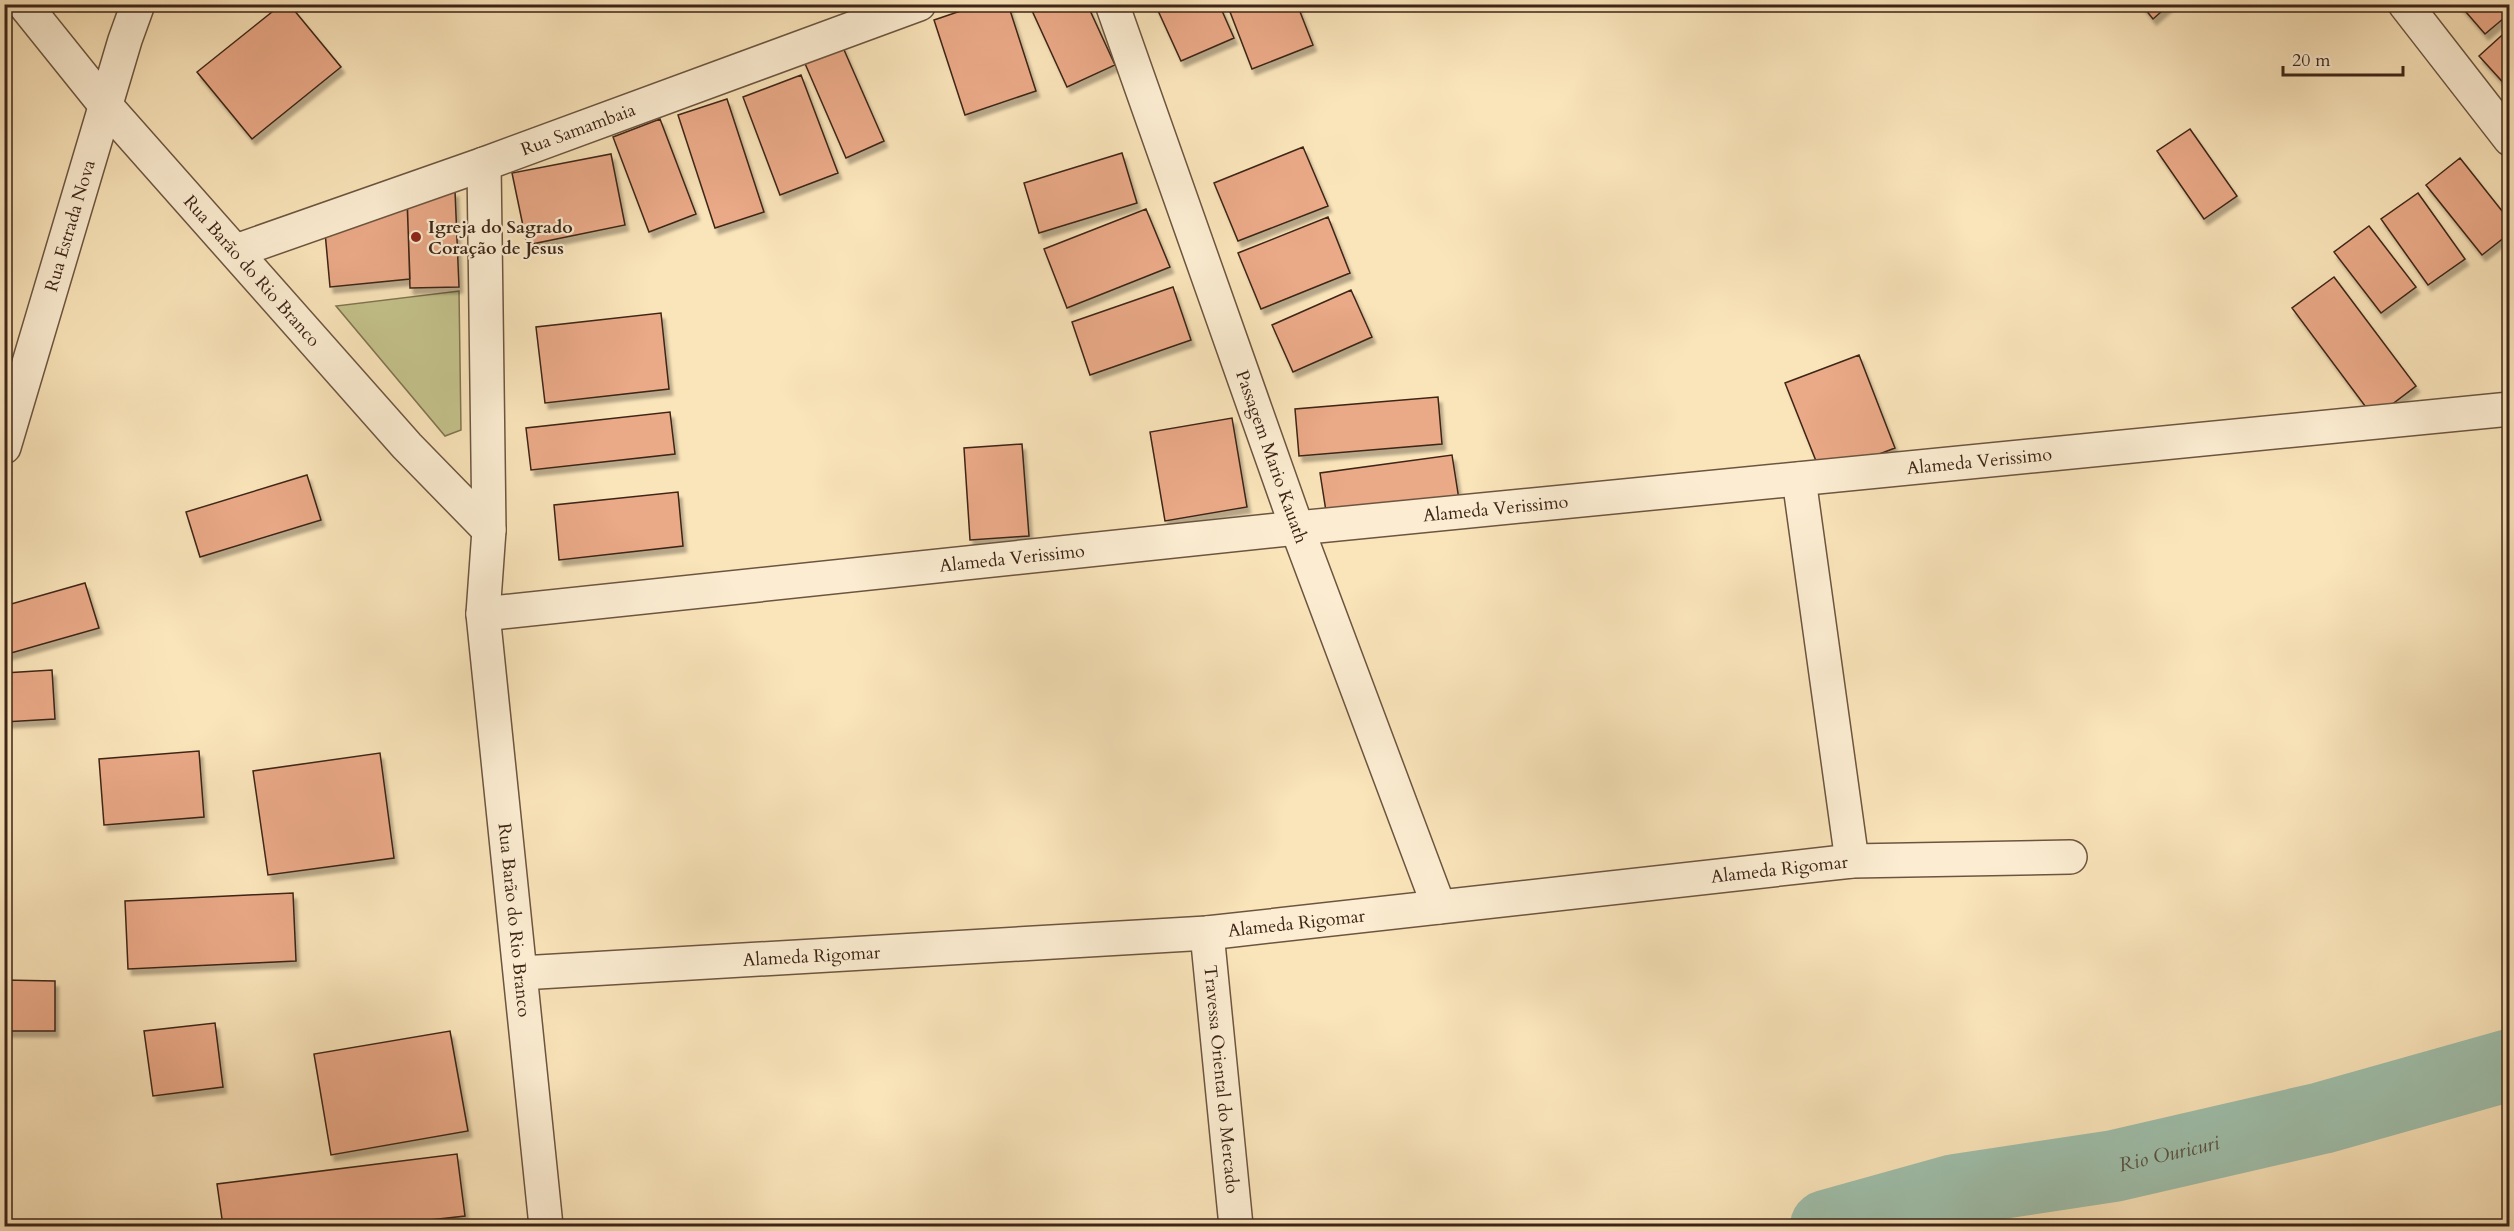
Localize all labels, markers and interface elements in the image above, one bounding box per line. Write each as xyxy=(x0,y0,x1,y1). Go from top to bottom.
scale bar xyxy=(2283,39,2403,77)
text: 20 m xyxy=(2292,48,2331,73)
street label: Rua Samambaia xyxy=(517,97,639,162)
street label: Rua Estrada Nova xyxy=(39,157,102,295)
street label: Rua Barão do Rio Branco xyxy=(178,190,326,353)
place label: Igreja do Sagrado Coração de Jesus xyxy=(428,215,573,261)
marker: Igreja do Sagrado Coração de Jesus xyxy=(409,230,423,244)
street label: Passagem Mario Kauath xyxy=(1229,367,1314,547)
street label: Alameda Verissimo xyxy=(1905,442,2053,481)
street label: Alameda Verissimo xyxy=(1422,489,1570,529)
street label: Alameda Verissimo xyxy=(938,538,1086,579)
street label: Rua Barão do Rio Branco xyxy=(492,822,536,1019)
street label: Alameda Rigomar xyxy=(1709,850,1850,890)
street label: Alameda Rigomar xyxy=(1226,903,1367,944)
street label: Alameda Rigomar xyxy=(742,940,881,973)
street label: Travessa Oriental do Mercado xyxy=(1197,964,1245,1195)
water label: Rio Ouricuri xyxy=(2116,1129,2222,1178)

